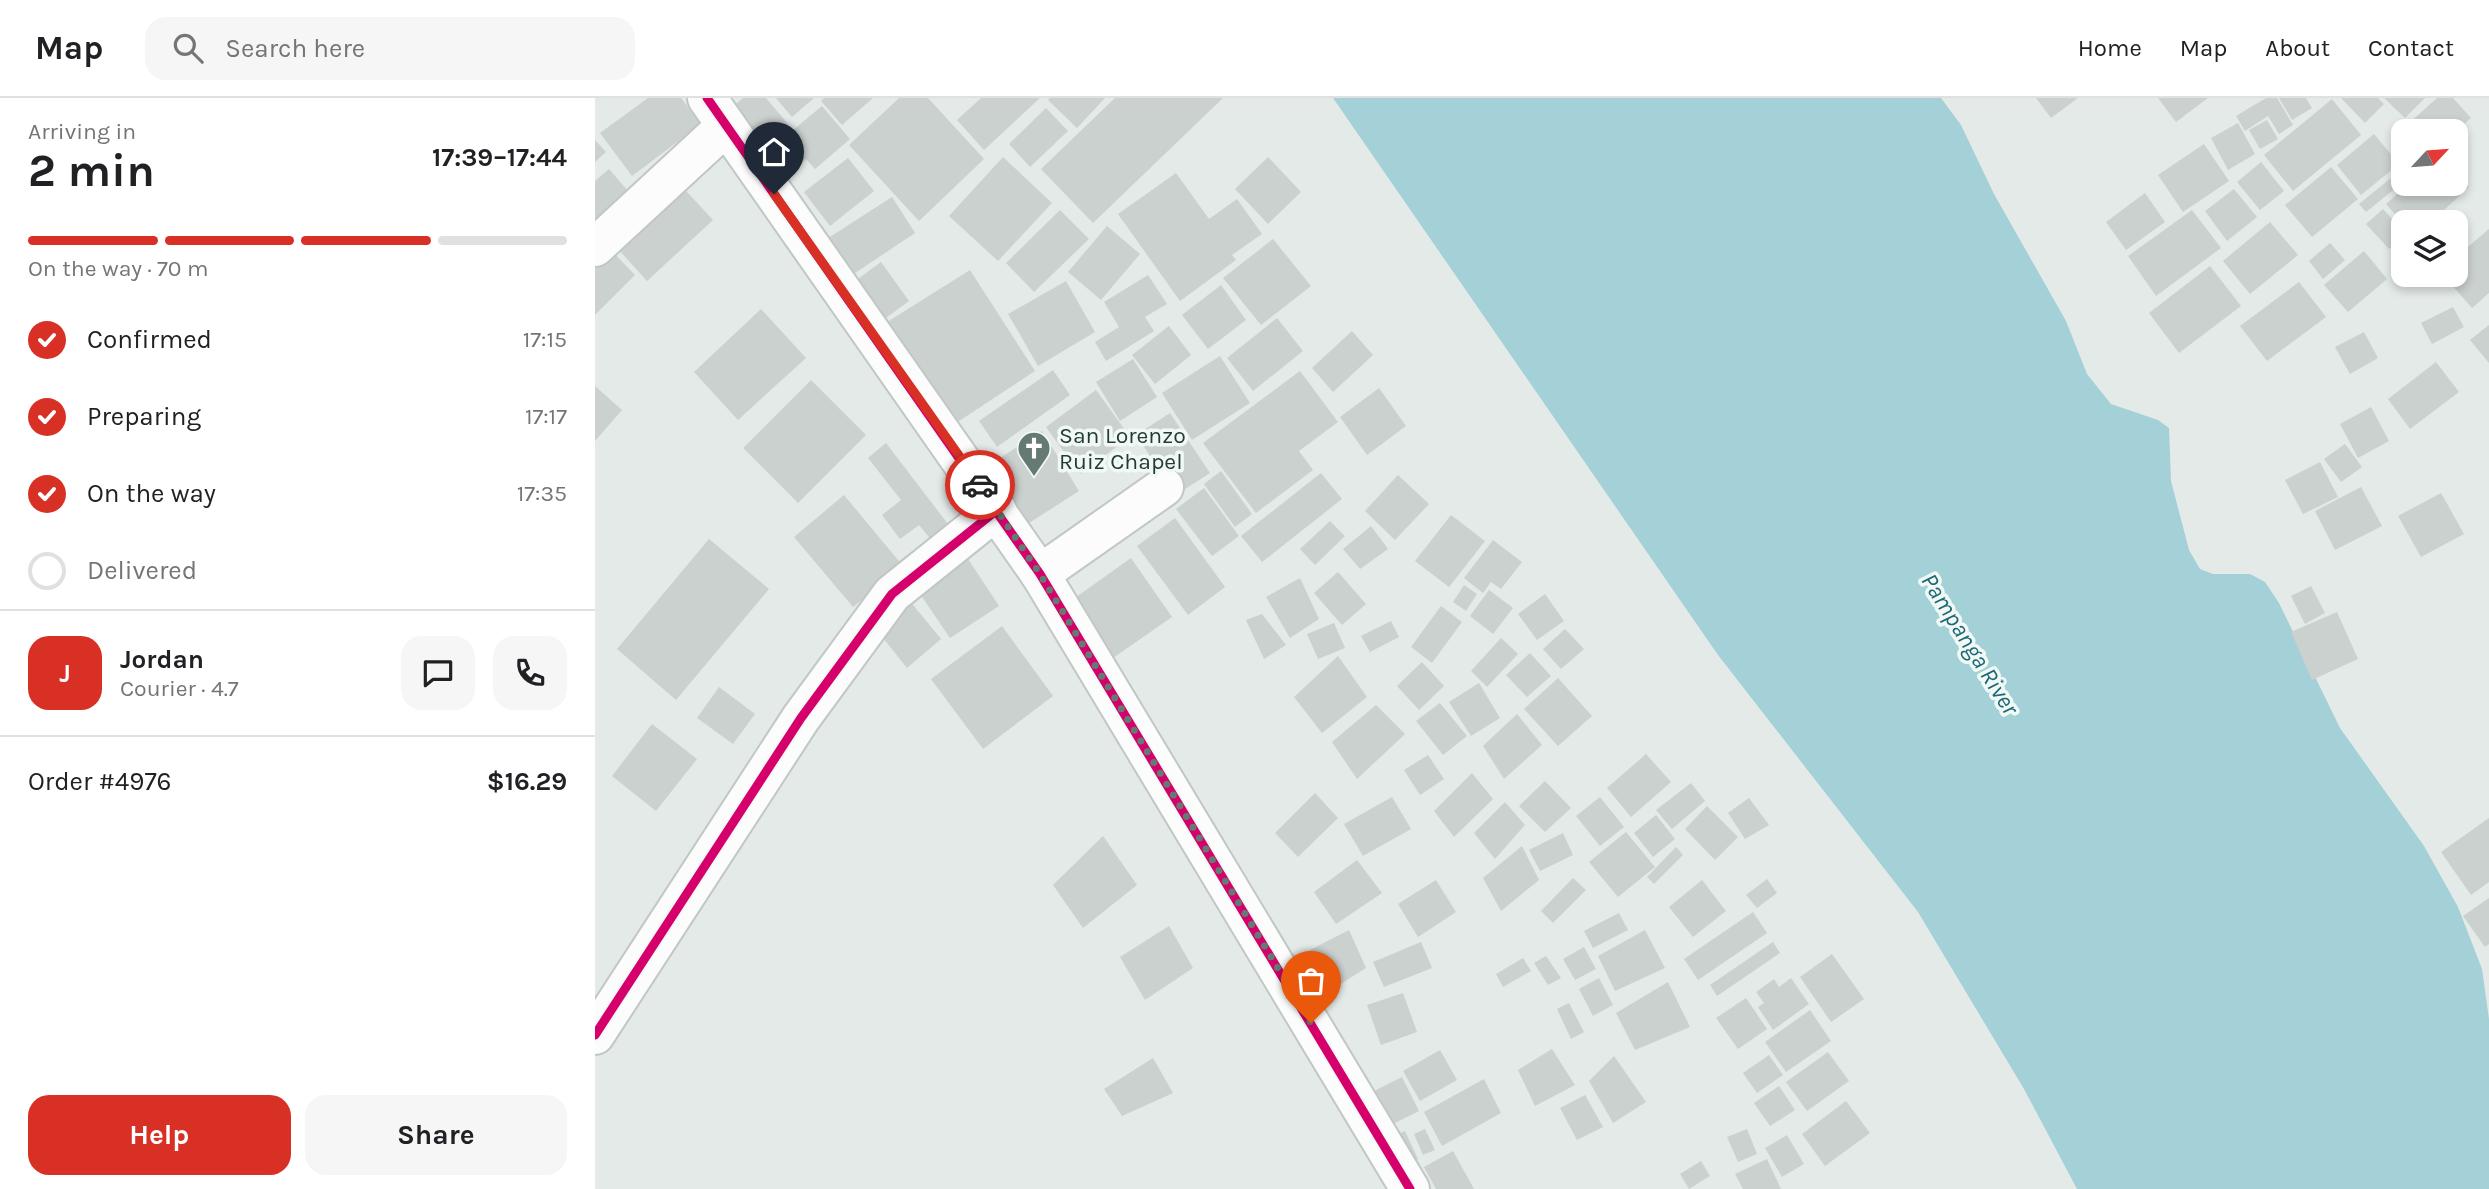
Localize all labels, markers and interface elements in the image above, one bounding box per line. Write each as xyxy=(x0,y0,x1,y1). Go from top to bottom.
search box xyxy=(145,17,635,80)
text: Map xyxy=(35,29,103,67)
icon: search xyxy=(169,29,207,67)
text: Search here xyxy=(225,33,365,64)
text: Home xyxy=(2078,34,2142,62)
text: Map xyxy=(2180,34,2227,62)
text: About xyxy=(2265,34,2330,62)
text: Contact xyxy=(2368,34,2454,62)
text: Arriving in xyxy=(28,118,136,145)
north arrow xyxy=(2391,119,2467,196)
map controls xyxy=(2391,119,2468,287)
pin xyxy=(744,122,804,194)
icon: home xyxy=(755,133,793,171)
text: 17:39–17:44 xyxy=(432,142,567,173)
text: 2 min xyxy=(28,144,155,198)
button: layers xyxy=(2391,210,2468,287)
text: On the way · 70 m xyxy=(28,255,208,282)
icon: check xyxy=(28,321,66,359)
text: Confirmed xyxy=(87,324,212,355)
text: 17:15 xyxy=(523,326,567,353)
icon: check xyxy=(28,398,66,436)
text: Preparing xyxy=(87,401,201,432)
text: 17:17 xyxy=(525,403,567,430)
place label: San Lorenzo Ruiz Chapel xyxy=(1059,422,1186,475)
church icon: San Lorenzo Ruiz Chapel xyxy=(1015,429,1053,478)
courier xyxy=(945,450,1015,520)
icon: car xyxy=(961,466,999,504)
icon: check xyxy=(28,475,66,513)
text: On the way xyxy=(87,478,216,509)
text: 17:35 xyxy=(517,480,567,507)
text: Delivered xyxy=(87,555,197,586)
water label: Pampanga River xyxy=(1915,568,2025,721)
button: chat xyxy=(401,636,475,710)
button: phone xyxy=(493,636,567,710)
text: Jordan xyxy=(120,644,204,675)
text: J xyxy=(59,658,71,689)
text: Courier · 4.7 xyxy=(120,675,239,702)
text: Order #4976 xyxy=(28,766,171,797)
text: $16.29 xyxy=(487,766,567,797)
pin xyxy=(1281,951,1341,1023)
icon: bag xyxy=(1292,962,1330,1000)
button: Help xyxy=(28,1095,291,1175)
button: Share xyxy=(305,1095,567,1175)

